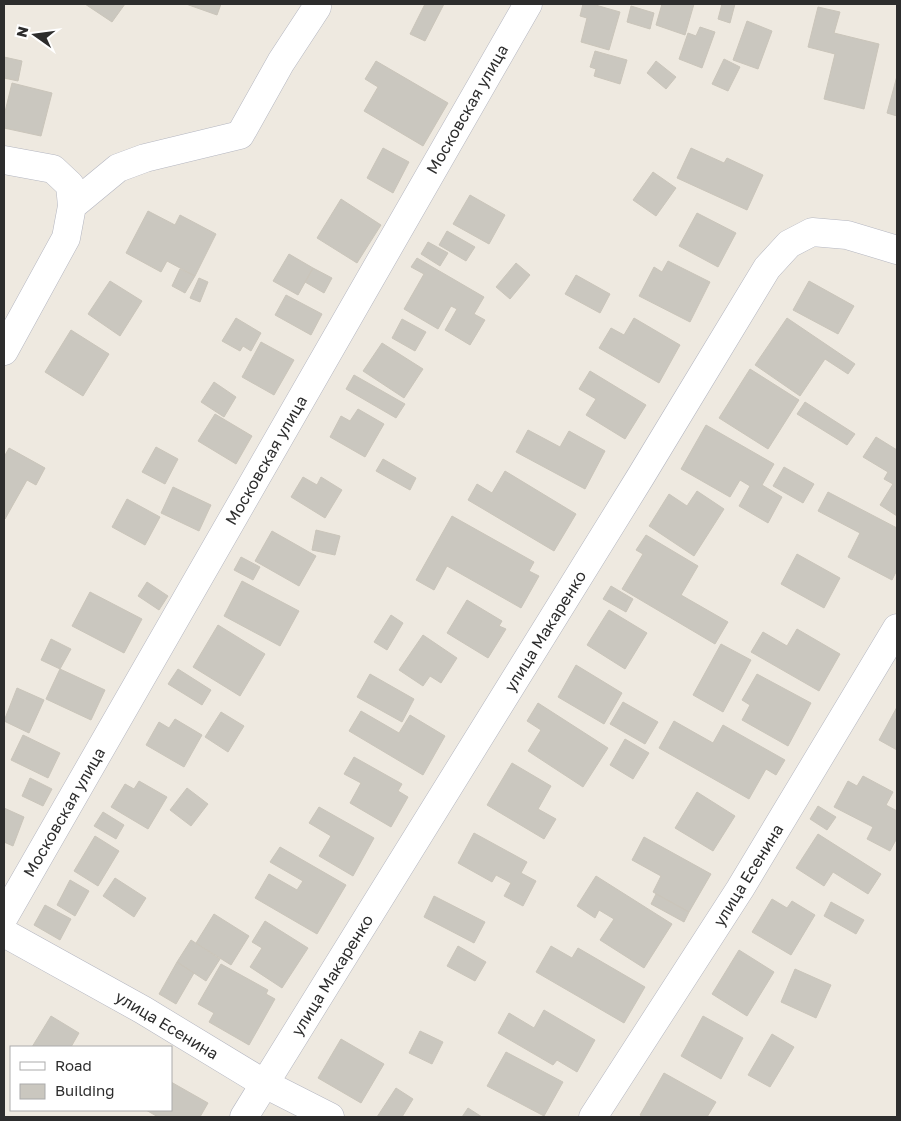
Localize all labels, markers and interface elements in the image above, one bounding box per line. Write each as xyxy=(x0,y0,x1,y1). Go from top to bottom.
north arrow xyxy=(10,10,60,60)
text: N xyxy=(12,25,31,39)
street label: Московская улица xyxy=(422,41,512,177)
street label: Московская улица xyxy=(221,392,311,528)
street label: улица Макаренко xyxy=(500,567,590,695)
street label: Московская улица xyxy=(19,744,109,880)
street label: улица Есенина xyxy=(709,820,787,930)
street label: улица Макаренко xyxy=(287,911,377,1039)
street label: улица Есенина xyxy=(112,986,222,1064)
legend xyxy=(10,1046,172,1111)
text: Road xyxy=(55,1056,92,1074)
text: Building xyxy=(55,1081,115,1099)

